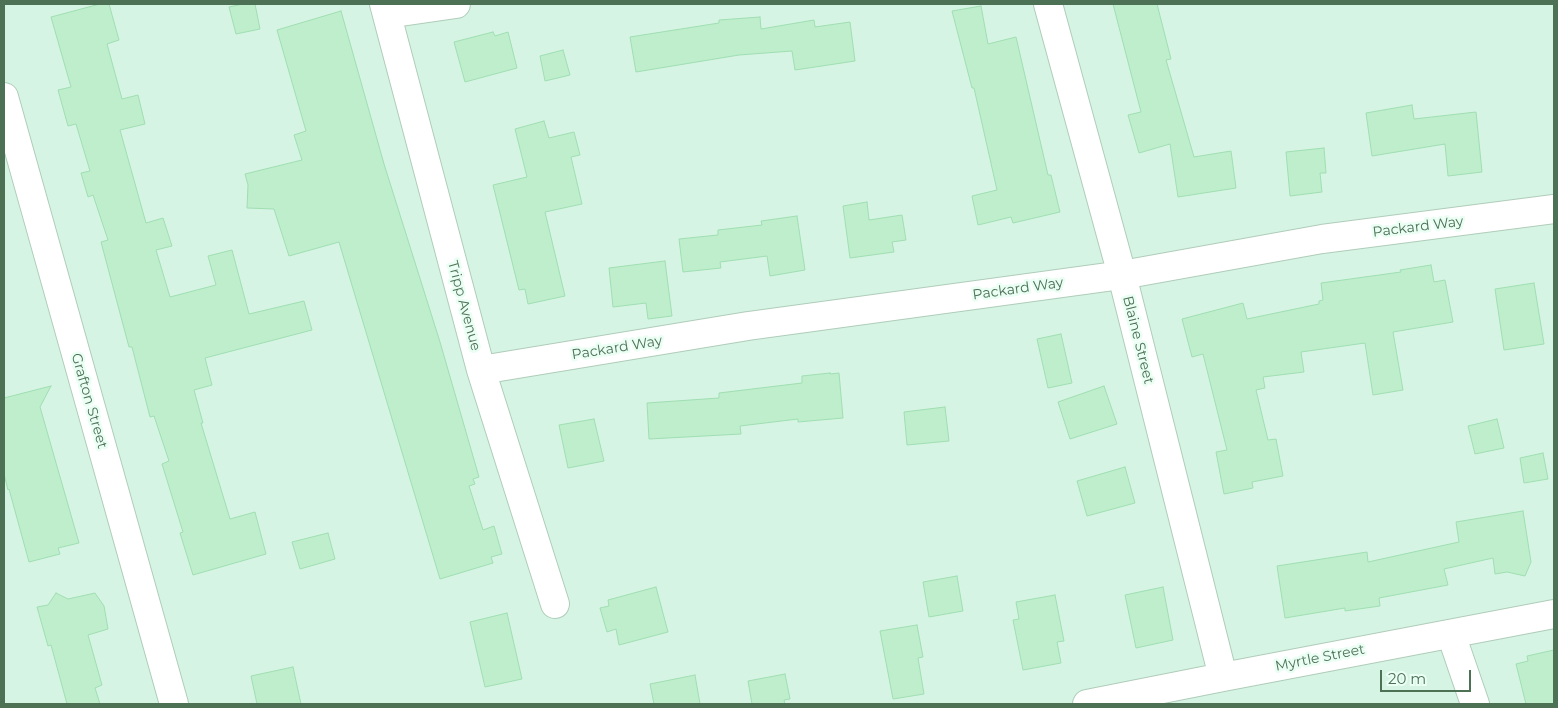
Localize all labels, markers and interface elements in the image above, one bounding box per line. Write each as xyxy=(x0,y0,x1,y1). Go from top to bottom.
street label: Packard Way xyxy=(1372,213,1464,241)
street label: Tripp Avenue xyxy=(444,259,484,353)
street label: Packard Way xyxy=(972,274,1064,304)
street label: Blaine Street xyxy=(1119,294,1157,386)
street label: Packard Way xyxy=(571,333,663,363)
street label: Grafton Street xyxy=(67,351,111,451)
street label: Myrtle Street xyxy=(1274,641,1366,675)
scale bar xyxy=(1383,660,1474,692)
text: 20 m xyxy=(1388,669,1426,688)

